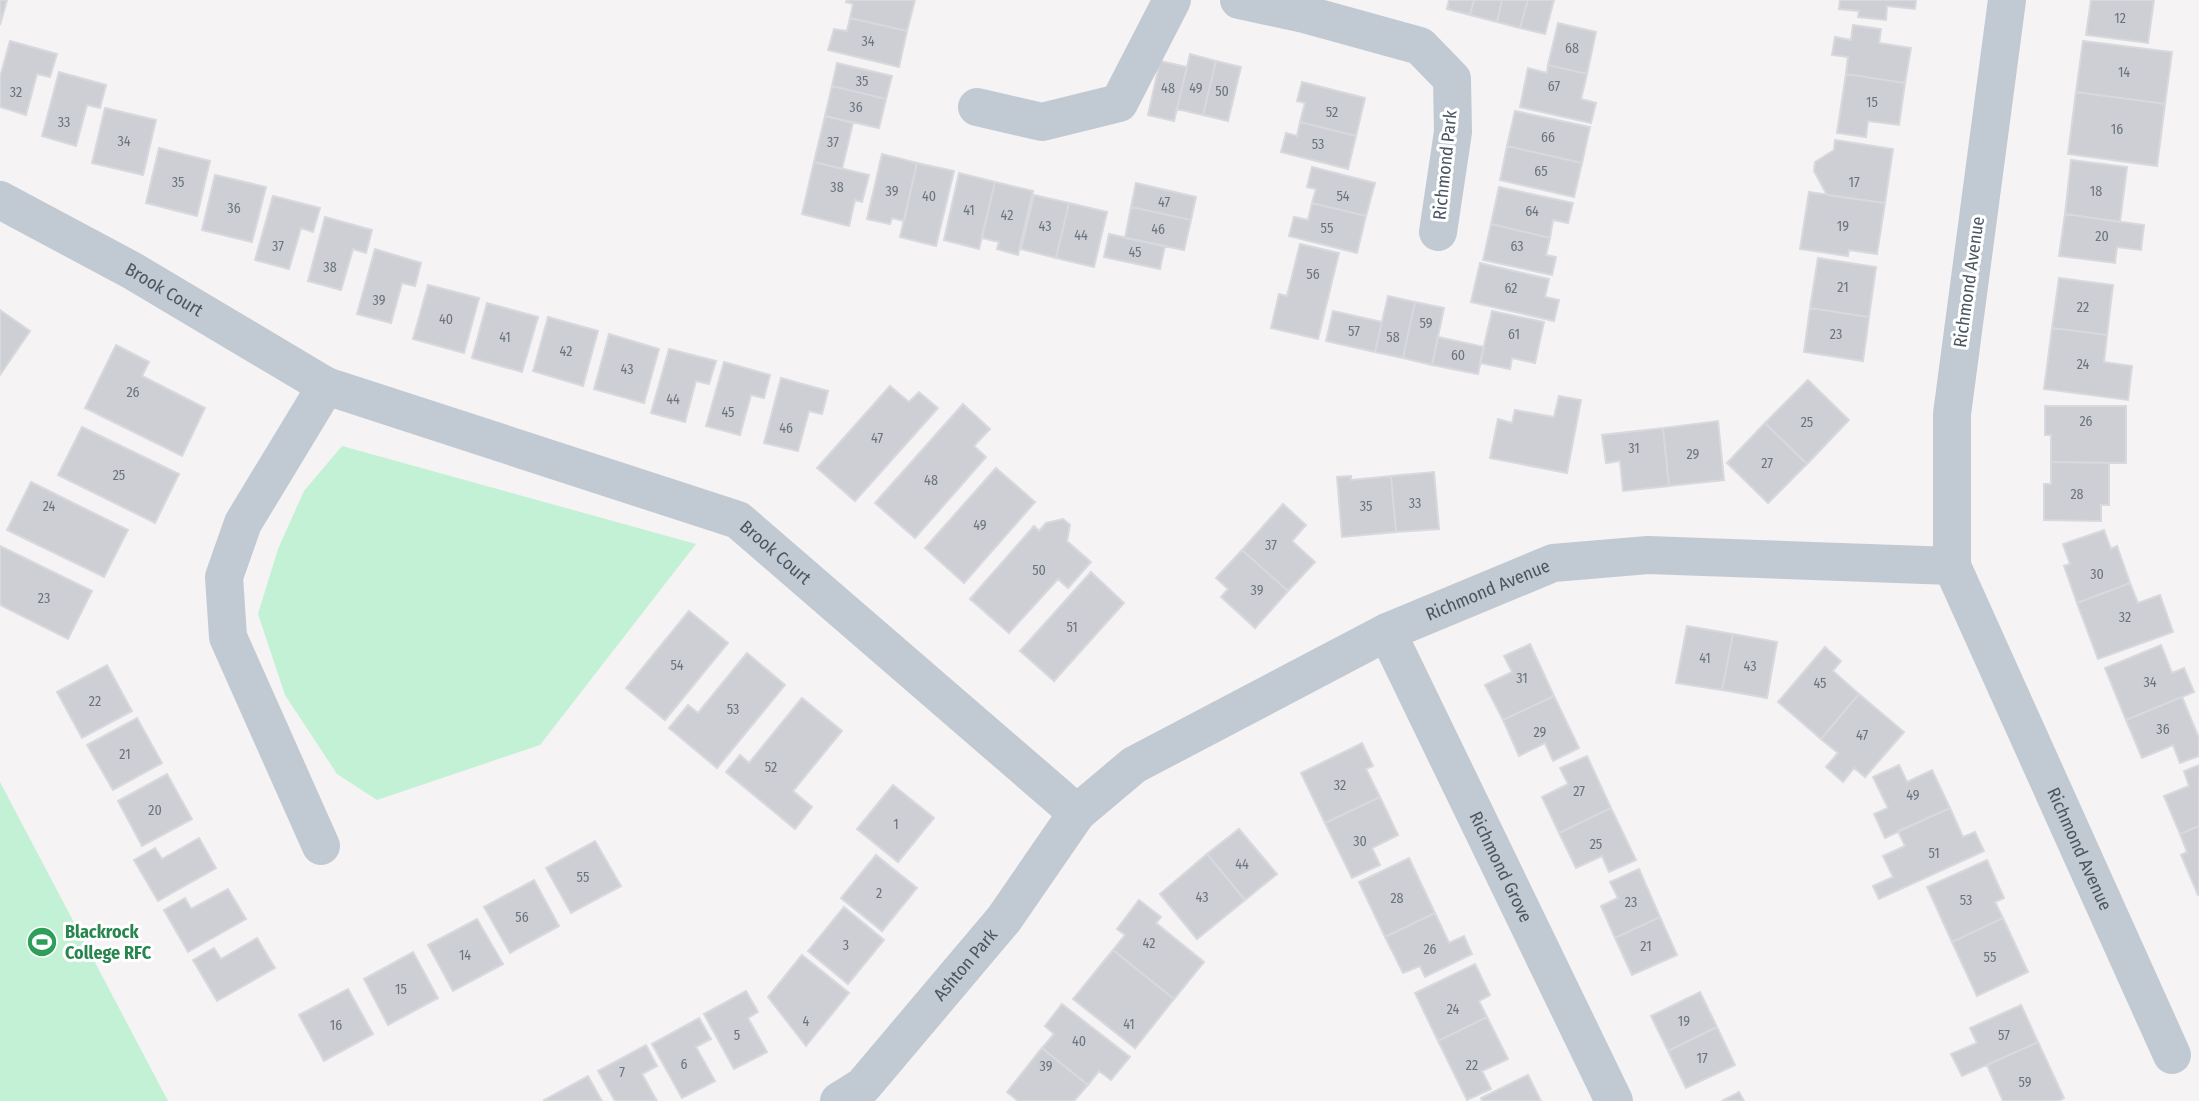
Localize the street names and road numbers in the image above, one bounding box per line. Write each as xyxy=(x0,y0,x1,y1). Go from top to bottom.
street label: Richmond Park xyxy=(1428,108,1462,221)
street label: Richmond Avenue xyxy=(1949,215,1989,349)
street label: Brook Court xyxy=(121,258,207,321)
street label: Brook Court xyxy=(735,516,816,589)
street label: Richmond Avenue xyxy=(1422,555,1553,626)
street label: Richmond Avenue xyxy=(2042,784,2117,914)
street label: Richmond Grove xyxy=(1465,808,1537,926)
street label: Ashton Park xyxy=(929,924,1002,1005)

